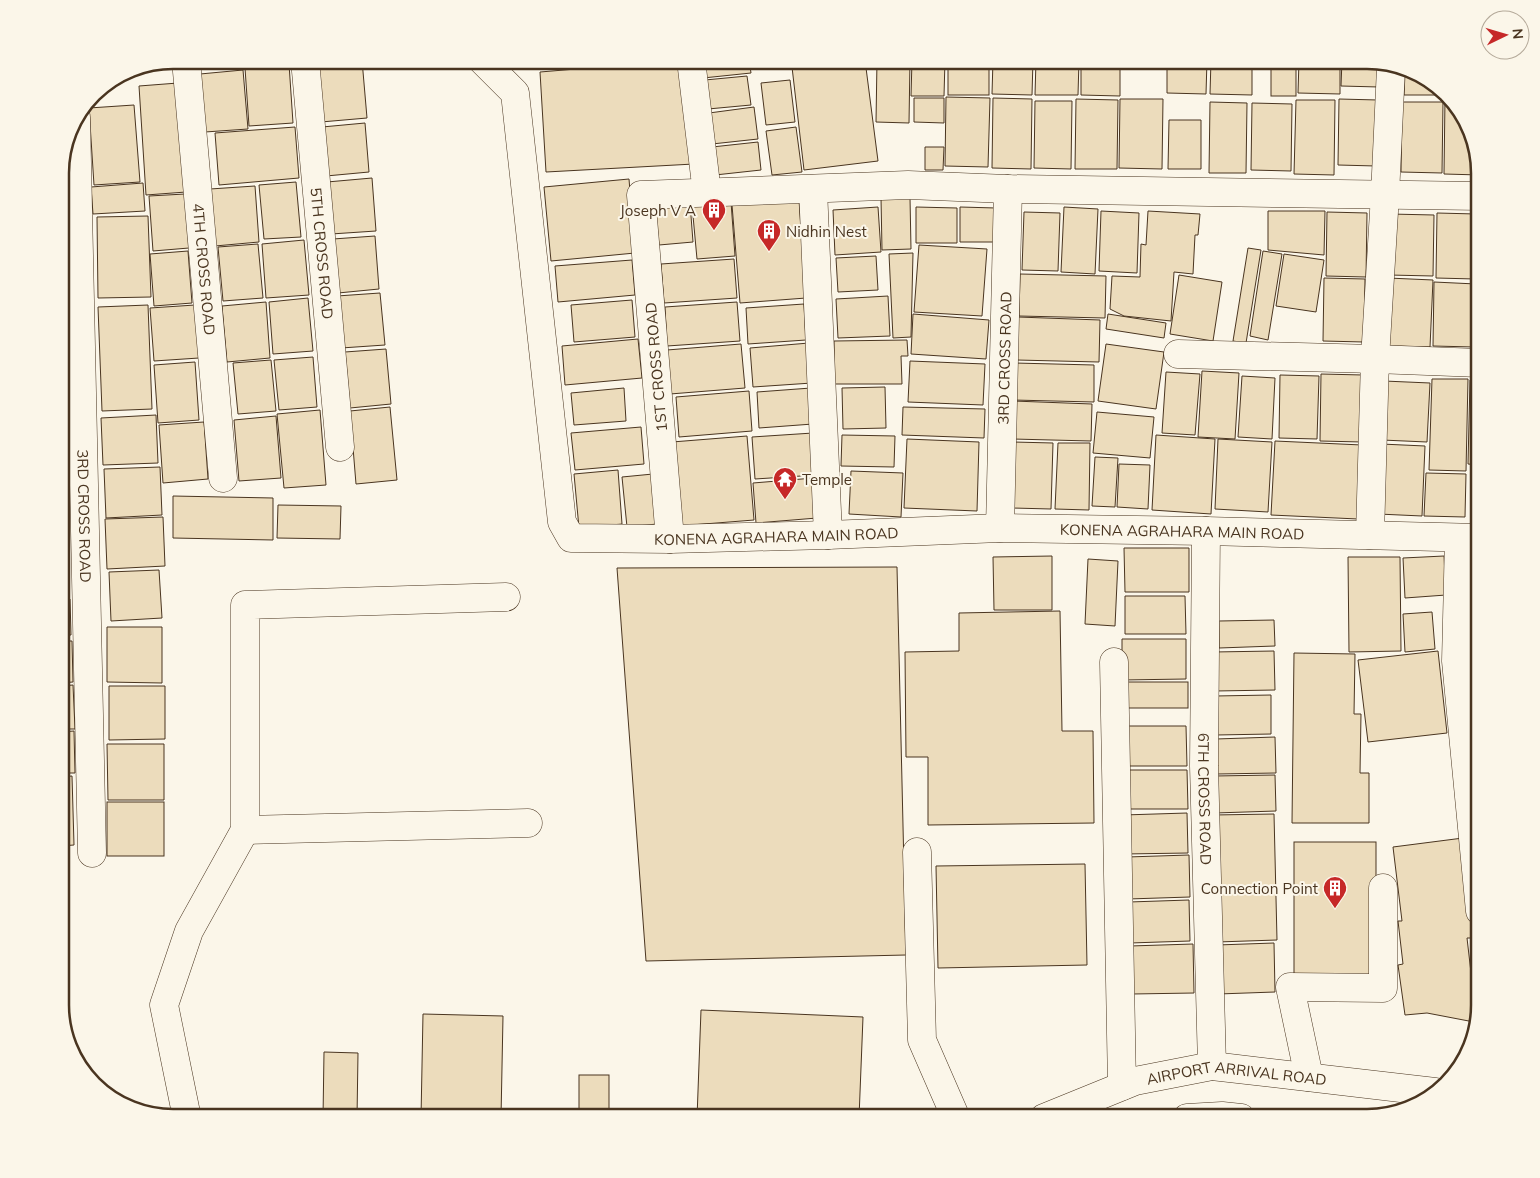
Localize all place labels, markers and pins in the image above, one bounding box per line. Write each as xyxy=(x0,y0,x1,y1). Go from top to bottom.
building icon: Joseph V A xyxy=(701,197,727,231)
place label: Joseph V A xyxy=(620,201,696,220)
building icon: Nidhin Nest xyxy=(756,218,782,252)
place label: Nidhin Nest xyxy=(786,222,867,241)
temple icon: Temple xyxy=(772,466,798,500)
place label: Temple xyxy=(802,470,852,489)
building icon: Connection Point xyxy=(1322,875,1348,909)
place label: Connection Point xyxy=(1201,879,1318,898)

